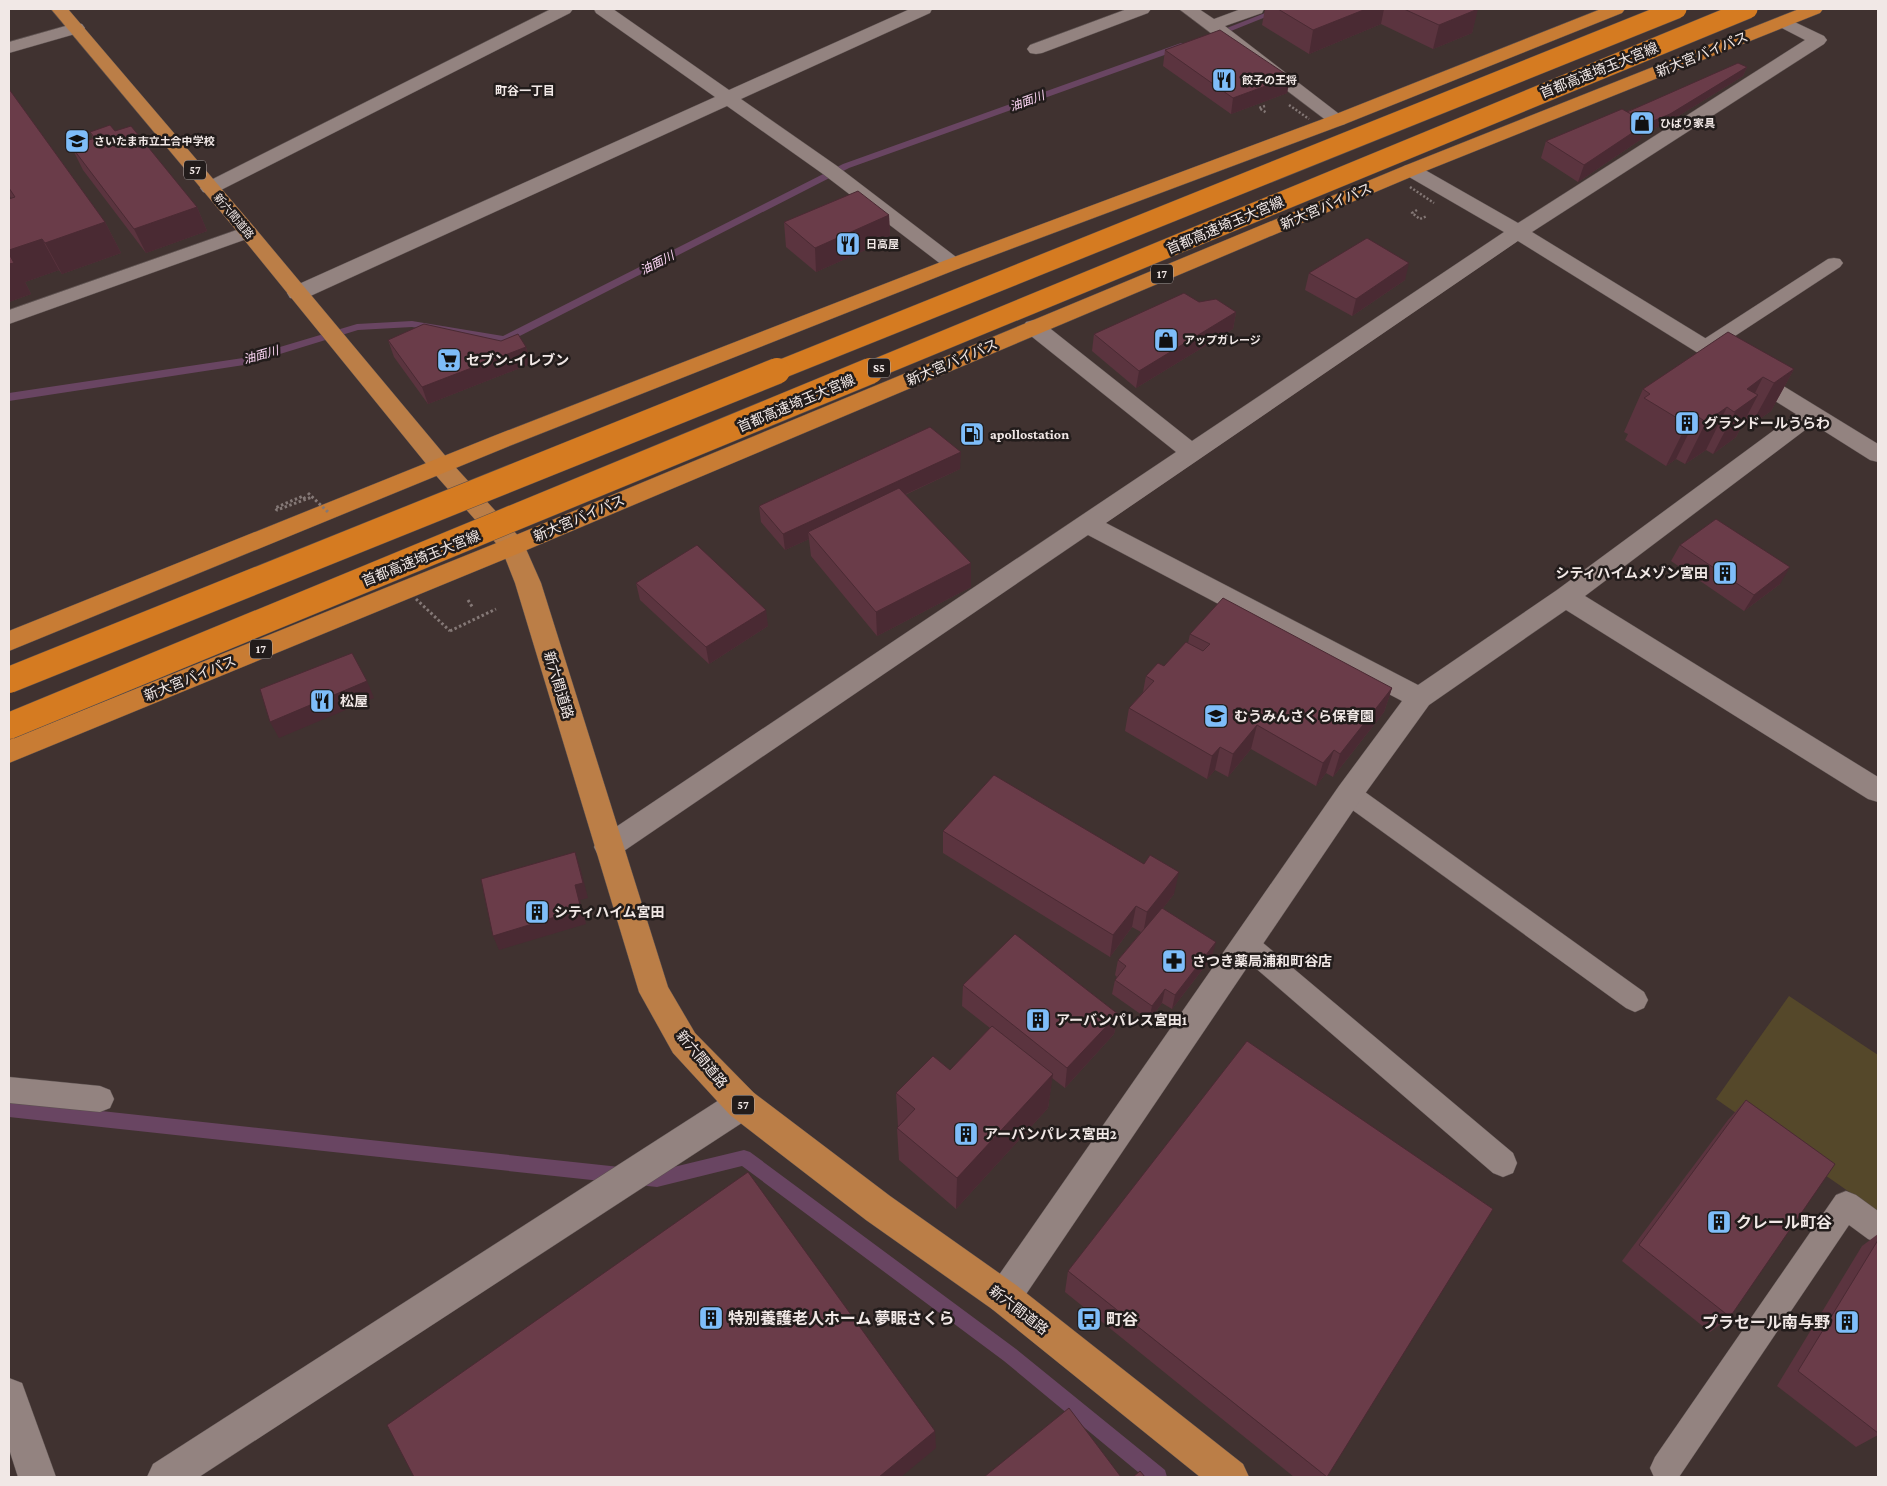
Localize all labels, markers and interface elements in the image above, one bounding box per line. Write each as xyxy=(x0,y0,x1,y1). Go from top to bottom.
street label: 新大宮バイパス xyxy=(1654,28,1750,80)
street label: 首都高速埼玉大宮線 xyxy=(1538,39,1660,101)
restaurant icon: 餃子の王将 xyxy=(1211,67,1237,93)
place label: 餃子の王将 xyxy=(1242,74,1297,86)
district label: 町谷一丁目 xyxy=(495,84,555,98)
water label: 油面川 xyxy=(1008,88,1048,114)
shop icon: ひばり家具 xyxy=(1629,110,1655,136)
place label: ひばり家具 xyxy=(1660,117,1715,129)
school or university icon: さいたま市立土合中学校 xyxy=(64,128,90,154)
place label: さいたま市立土合中学校 xyxy=(94,135,215,147)
road number: 57 xyxy=(184,160,206,180)
street label: 新大宮バイパス xyxy=(1278,180,1374,232)
street label: 新六間道路 xyxy=(212,191,256,241)
street label: 首都高速埼玉大宮線 xyxy=(1164,193,1286,257)
restaurant icon: 日高屋 xyxy=(835,231,861,257)
place label: 日高屋 xyxy=(866,238,899,250)
water label: 油面川 xyxy=(638,248,678,277)
road number: 17 xyxy=(1151,264,1173,284)
shop icon: アップガレージ xyxy=(1153,327,1179,353)
place label: アップガレージ xyxy=(1184,334,1261,346)
street label: 新大宮バイパス xyxy=(904,336,1000,388)
water label: 油面川 xyxy=(242,343,282,367)
supermarket icon: セブン-イレブン xyxy=(436,347,462,373)
place label: セブン-イレブン xyxy=(466,352,569,368)
road number: S5 xyxy=(868,358,890,378)
street label: 首都高速埼玉大宮線 xyxy=(735,371,857,435)
building icon: グランドールうらわ xyxy=(1674,410,1700,436)
place label: グランドールうらわ xyxy=(1704,415,1830,431)
fuel station icon: apollostation xyxy=(959,421,985,447)
place label: apollostation xyxy=(990,426,1069,442)
street label: 新大宮バイパス xyxy=(531,492,627,544)
street label: 首都高速埼玉大宮線 xyxy=(360,527,482,589)
building icon: シティハイムメゾン宮田 xyxy=(1712,560,1738,586)
place label: シティハイムメゾン宮田 xyxy=(1555,565,1708,581)
road number: 17 xyxy=(250,640,272,659)
street label: 新六間道路 xyxy=(541,649,577,721)
street label: 新大宮バイパス xyxy=(142,652,238,704)
restaurant icon: 松屋 xyxy=(309,688,335,714)
place label: 松屋 xyxy=(340,693,368,709)
school or university icon: むうみんさくら保育園 xyxy=(1203,703,1229,729)
place label: むうみんさくら保育園 xyxy=(1234,708,1374,724)
building icon: シティハイム宮田 xyxy=(524,899,550,925)
place label: シティハイム宮田 xyxy=(554,904,665,920)
pharmacy icon: さつき薬局浦和町谷店 xyxy=(1161,948,1187,974)
place label: さつき薬局浦和町谷店 xyxy=(1192,953,1332,969)
building icon: アーバンパレス宮田1 xyxy=(1025,1007,1051,1033)
place label: アーバンパレス宮田1 xyxy=(1056,1012,1187,1028)
street label: 新六間道路 xyxy=(673,1027,731,1091)
road number: 57 xyxy=(732,1096,754,1114)
building icon: アーバンパレス宮田2 xyxy=(953,1121,979,1147)
place label: アーバンパレス宮田2 xyxy=(984,1126,1117,1142)
building icon: クレール町谷 xyxy=(1706,1209,1732,1235)
place label: クレール町谷 xyxy=(1736,1214,1832,1231)
street label: 新六間道路 xyxy=(986,1282,1052,1338)
building icon: 特別養護老人ホーム 夢眠さくら xyxy=(698,1305,724,1331)
bus stop icon: 町谷 xyxy=(1076,1306,1102,1332)
building icon: プラセール南与野 xyxy=(1834,1309,1860,1335)
place label: 特別養護老人ホーム 夢眠さくら xyxy=(728,1310,955,1327)
place label: 町谷 xyxy=(1106,1311,1138,1328)
place label: プラセール南与野 xyxy=(1702,1314,1830,1331)

